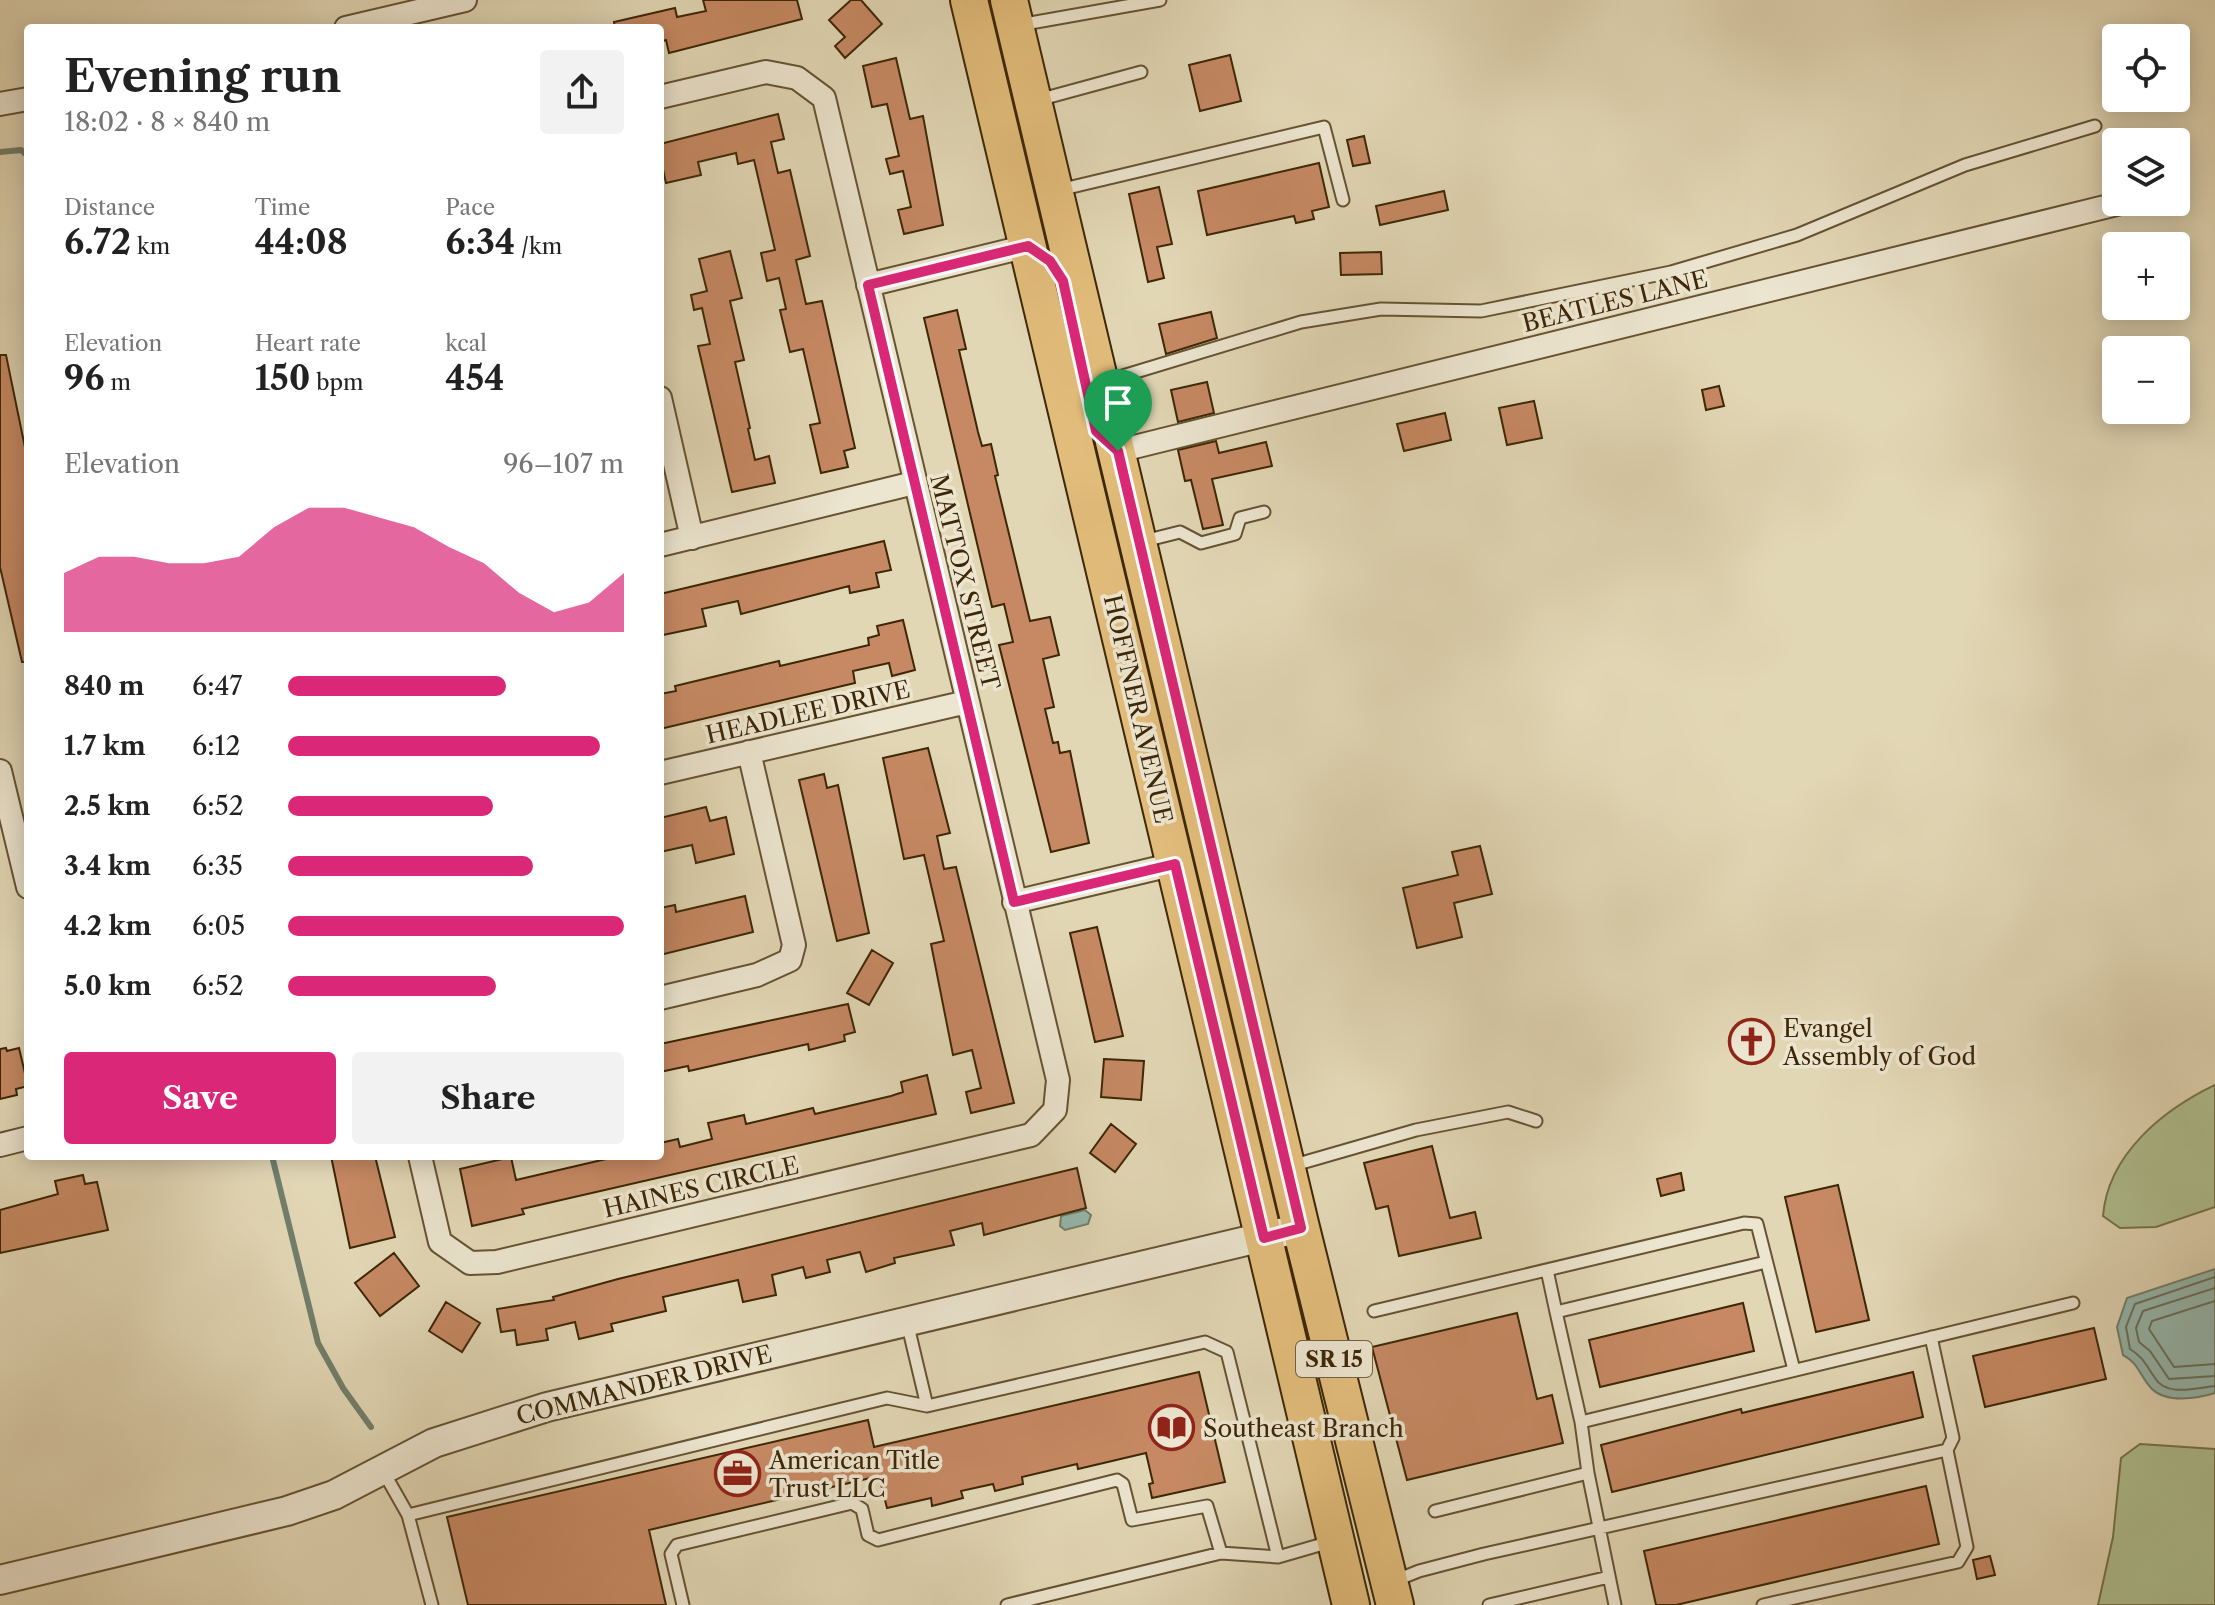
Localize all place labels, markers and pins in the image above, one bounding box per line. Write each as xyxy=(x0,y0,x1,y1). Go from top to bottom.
pin xyxy=(1084,369,1152,451)
place label: Evangel Assembly of God xyxy=(1782,1014,1977,1071)
church icon: Evangel Assembly of God xyxy=(1728,1018,1776,1066)
library icon: Southeast Branch xyxy=(1148,1404,1196,1452)
place label: Southeast Branch xyxy=(1203,1414,1404,1443)
place label: American Title Trust LLC xyxy=(768,1446,940,1503)
office icon: American Title Trust LLC xyxy=(714,1450,762,1498)

